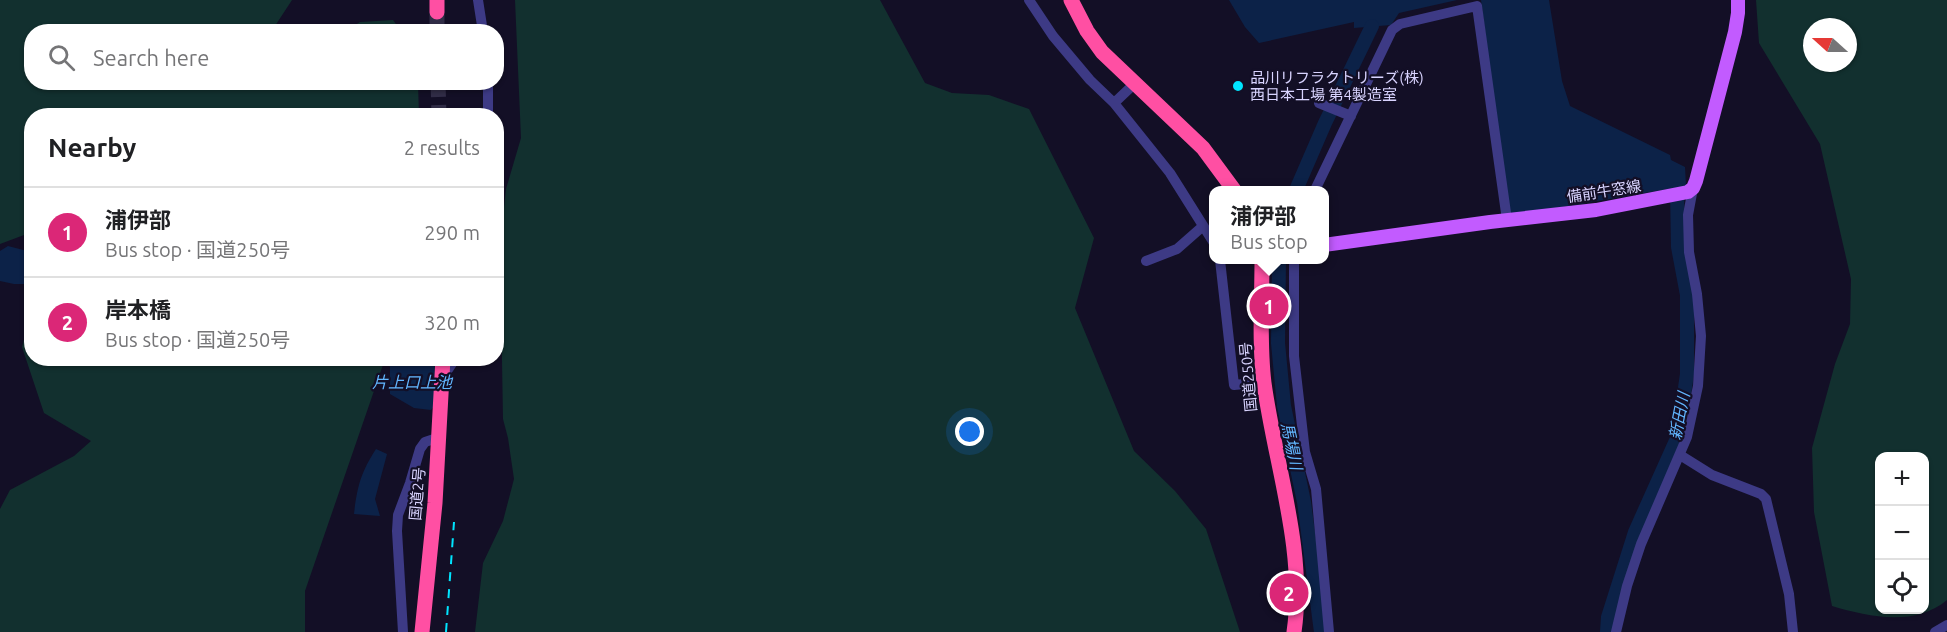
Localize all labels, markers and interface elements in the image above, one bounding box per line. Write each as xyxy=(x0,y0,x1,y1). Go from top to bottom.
north arrow xyxy=(1803,18,1857,72)
search box xyxy=(24,24,504,90)
icon: search xyxy=(45,41,78,74)
text: Search here xyxy=(93,45,209,70)
place label: 品川リフラクトリーズ(株) 西日本工場 第4製造室 xyxy=(1250,69,1424,103)
marker: 品川リフラクトリーズ(株) 西日本工場 第4製造室 xyxy=(1231,79,1245,93)
text: Nearby xyxy=(48,133,136,162)
text: 2 results xyxy=(404,136,480,159)
street label: 備前牛窓線 xyxy=(1566,177,1642,205)
popup xyxy=(1209,186,1329,264)
text: 浦伊部 xyxy=(1230,203,1296,228)
text: 浦伊部 xyxy=(105,207,171,232)
text: 1 xyxy=(62,221,73,244)
text: 290 m xyxy=(424,221,480,244)
text: Bus stop xyxy=(1230,230,1308,253)
text: Bus stop · 国道250号 xyxy=(105,238,290,261)
pin: 1 xyxy=(1250,284,1288,328)
text: 岸本橋 xyxy=(105,297,171,322)
text: 2 xyxy=(62,311,73,334)
text: 320 m xyxy=(424,311,480,334)
text: Bus stop · 国道250号 xyxy=(105,328,290,351)
street label: 国道250号 xyxy=(1236,341,1260,413)
water label: 片上口上池 xyxy=(372,373,454,391)
water label: 新田川 xyxy=(1666,389,1693,441)
your location xyxy=(955,417,984,446)
water label: 馬場川 xyxy=(1278,421,1306,473)
map controls xyxy=(1875,452,1929,614)
button: + xyxy=(1875,452,1929,506)
street label: 国道2号 xyxy=(406,467,428,521)
button: − xyxy=(1875,506,1929,560)
button: locate xyxy=(1875,560,1929,614)
pin: 2 xyxy=(1270,570,1308,616)

